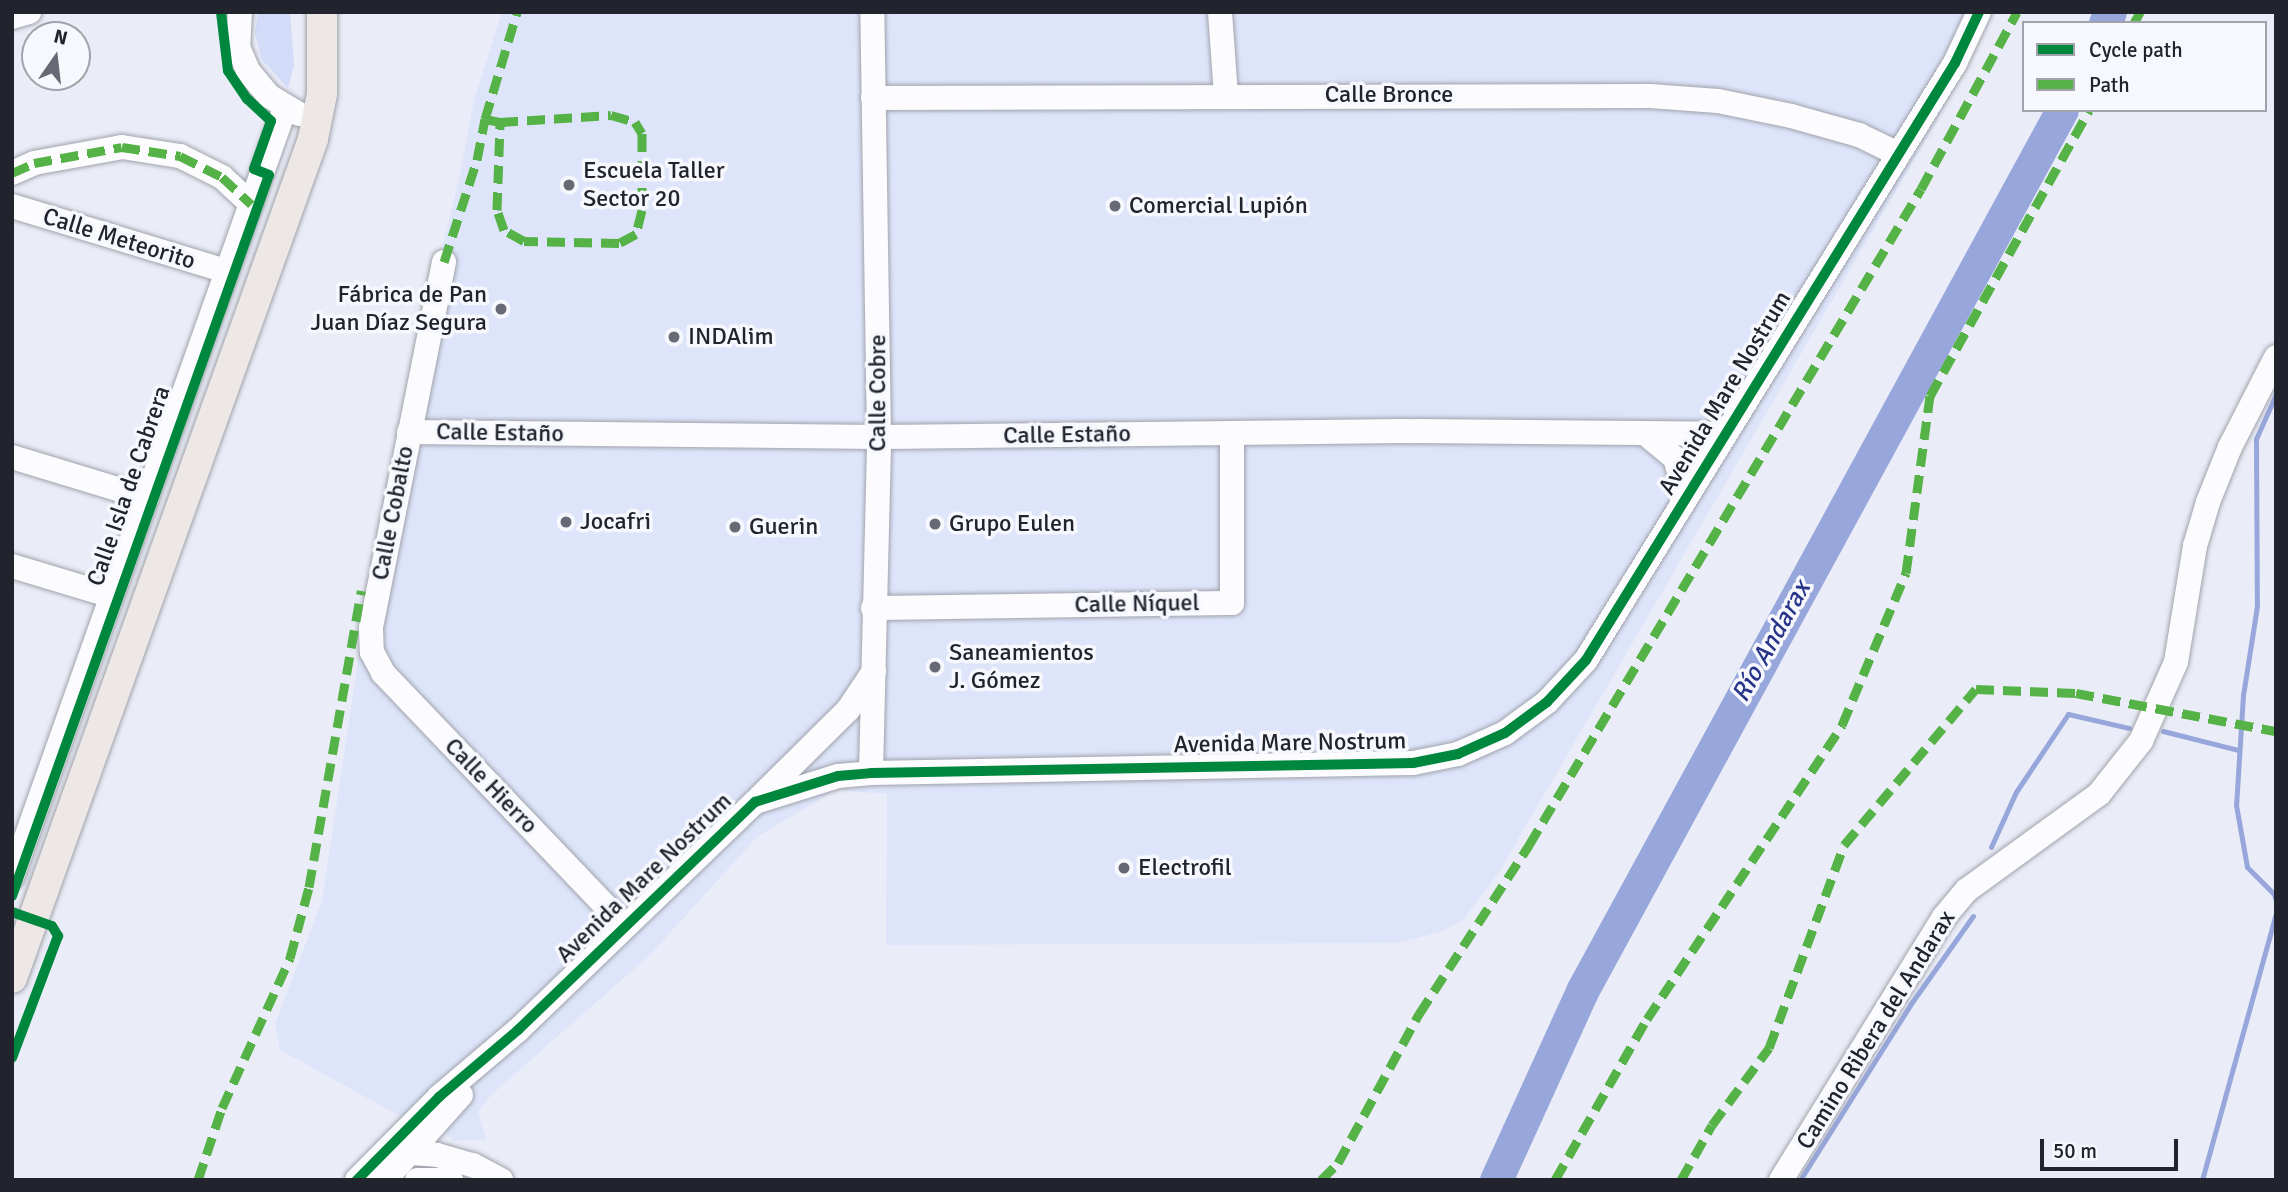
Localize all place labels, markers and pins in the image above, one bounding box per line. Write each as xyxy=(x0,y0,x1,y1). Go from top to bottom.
place label: Escuela Taller Sector 20 xyxy=(583,157,725,213)
marker: Escuela Taller Sector 20 xyxy=(561,177,577,193)
place label: Comercial Lupión xyxy=(1129,192,1308,220)
marker: Comercial Lupión xyxy=(1107,198,1123,214)
place label: Fábrica de Pan Juan Díaz Segura xyxy=(310,281,487,337)
marker: Fábrica de Pan Juan Díaz Segura xyxy=(493,301,509,317)
place label: INDAlim xyxy=(688,323,774,351)
marker: INDAlim xyxy=(666,329,682,345)
place label: Jocafri xyxy=(580,508,651,536)
place label: Grupo Eulen xyxy=(949,510,1075,538)
place label: Guerin xyxy=(749,513,818,541)
marker: Jocafri xyxy=(558,514,574,530)
marker: Grupo Eulen xyxy=(927,516,943,532)
marker: Guerin xyxy=(727,519,743,535)
place label: Saneamientos J. Gómez xyxy=(949,639,1094,695)
marker: Saneamientos J. Gómez xyxy=(927,659,943,675)
place label: Electrofil xyxy=(1138,854,1232,882)
marker: Electrofil xyxy=(1116,860,1132,876)

